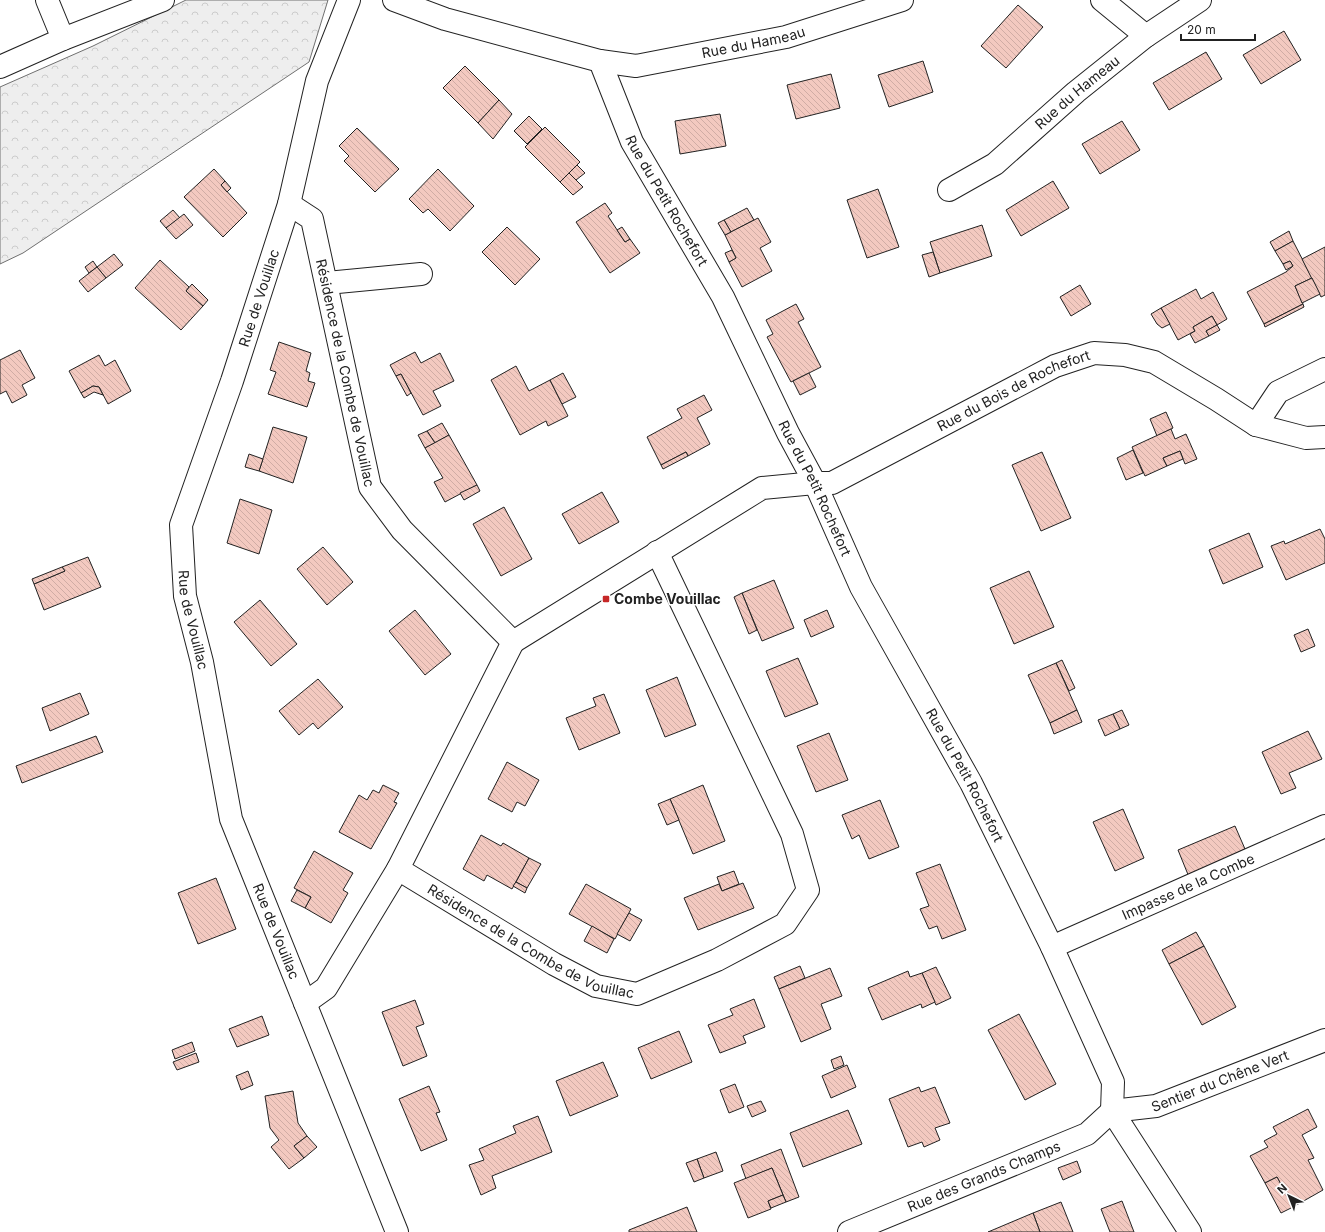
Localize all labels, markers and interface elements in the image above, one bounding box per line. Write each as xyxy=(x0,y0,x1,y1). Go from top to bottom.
scale bar xyxy=(1181,16,1255,42)
text: 20 m xyxy=(1187,22,1216,37)
street label: Rue du Hameau xyxy=(700,23,807,61)
street label: Rue du Hameau xyxy=(1031,52,1123,132)
street label: Rue du Petit Rochefort xyxy=(622,133,712,269)
street label: Rue de Vouillac xyxy=(235,247,282,349)
street label: Résidence de la Combe de Vouillac xyxy=(313,257,379,488)
street label: Rue du Bois de Rochefort xyxy=(934,346,1092,434)
street label: Rue du Petit Rochefort xyxy=(775,417,855,559)
street label: Rue de Vouillac xyxy=(176,570,212,671)
place label: Combe Vouillac xyxy=(614,590,721,607)
marker: Combe Vouillac xyxy=(601,594,611,604)
street label: Rue du Petit Rochefort xyxy=(923,705,1008,845)
street label: Impasse de la Combe xyxy=(1119,849,1257,923)
street label: Résidence de la Combe de Vouillac xyxy=(425,880,636,1001)
street label: Rue de Vouillac xyxy=(250,881,304,982)
street label: Sentier du Chêne Vert xyxy=(1149,1046,1291,1115)
street label: Rue des Grands Champs xyxy=(905,1137,1063,1215)
north arrow xyxy=(1269,1176,1309,1216)
text: N xyxy=(1274,1181,1290,1197)

